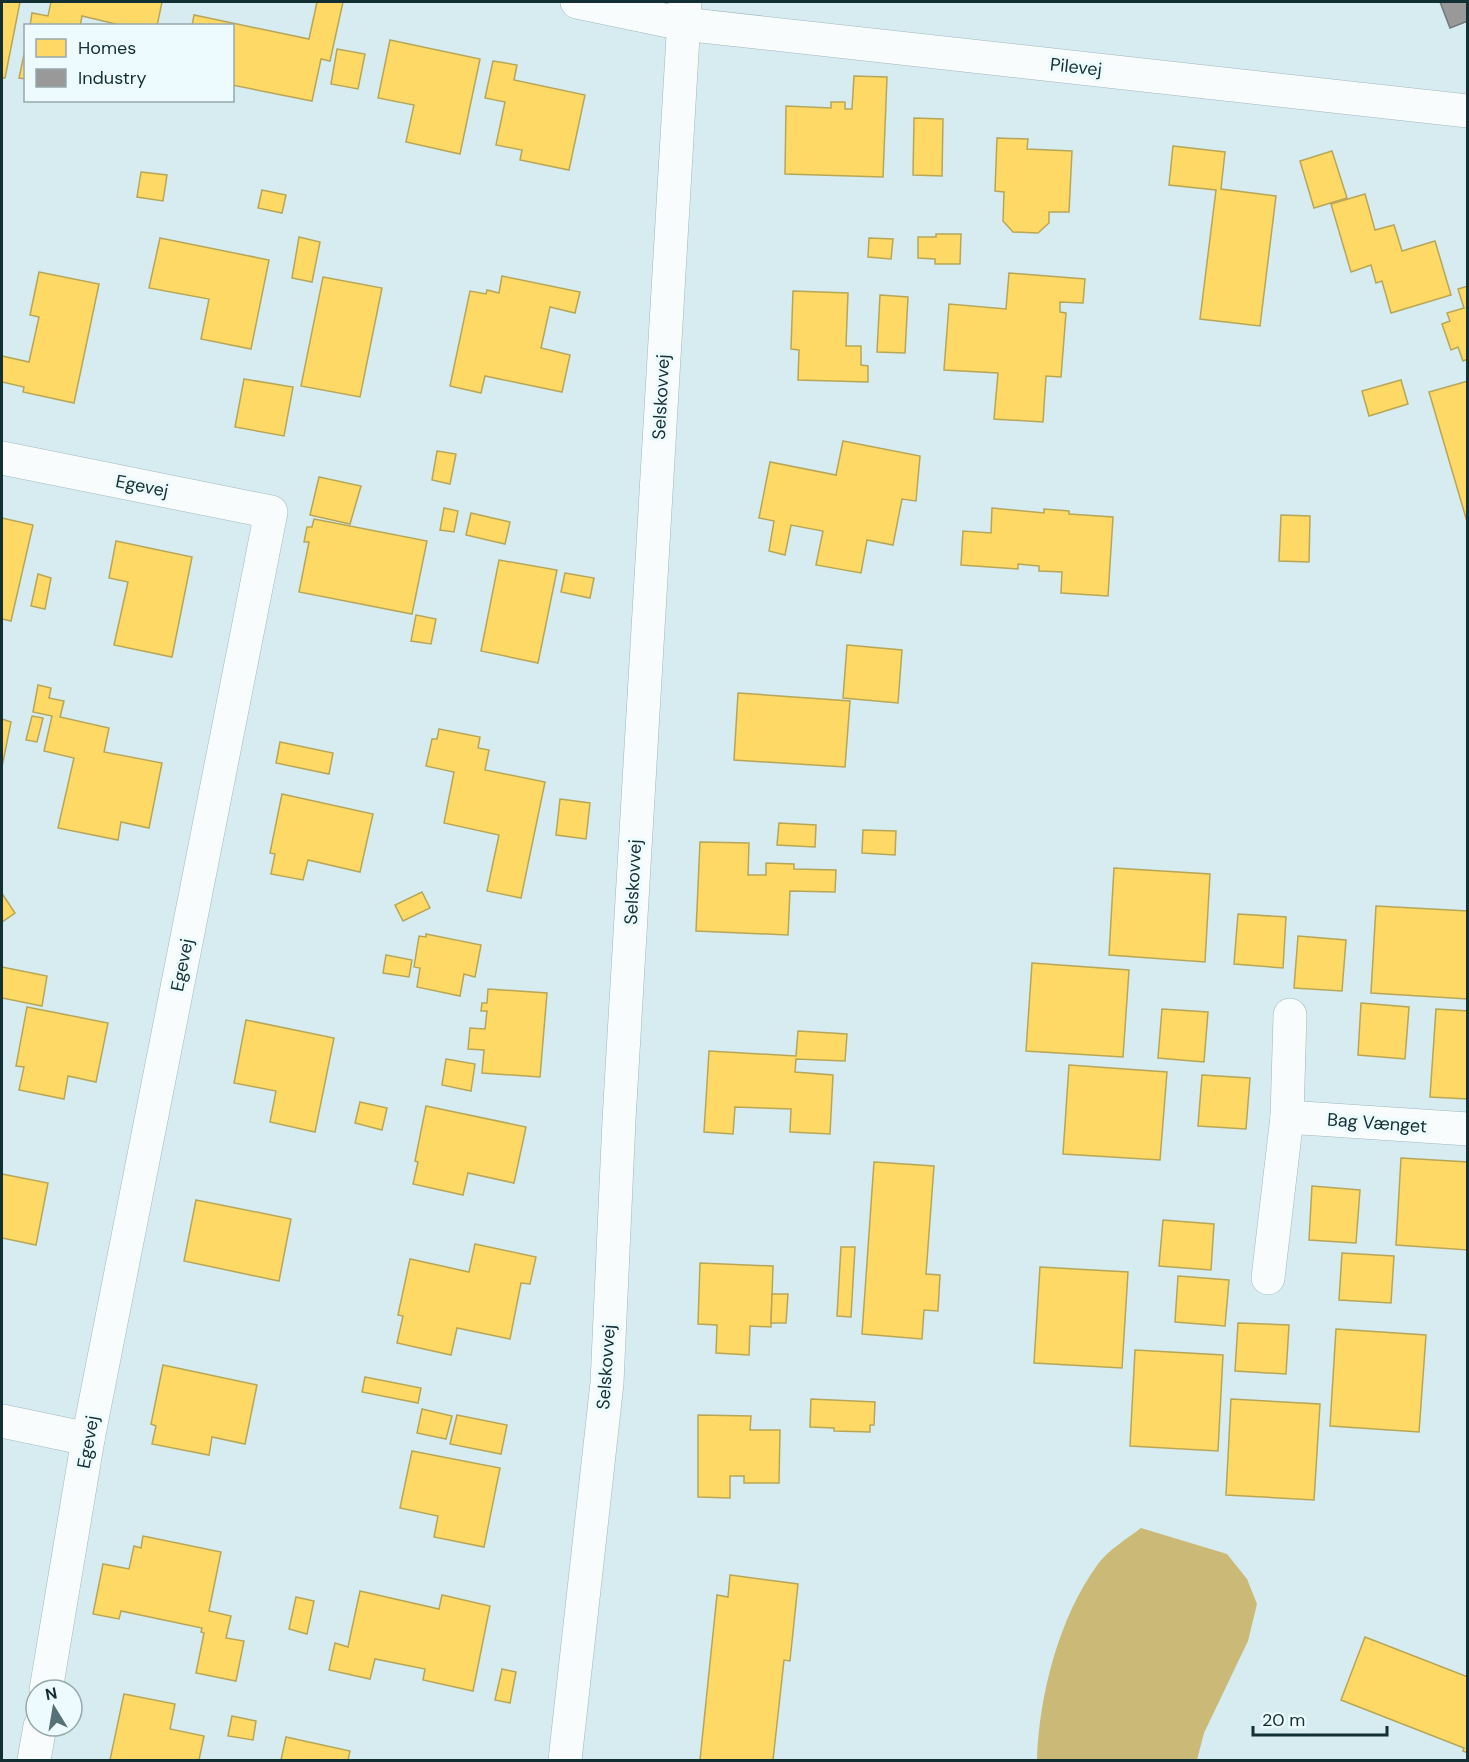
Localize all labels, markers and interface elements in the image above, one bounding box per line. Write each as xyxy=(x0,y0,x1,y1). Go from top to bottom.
legend xyxy=(24,24,234,102)
text: Homes xyxy=(78,36,136,60)
street label: Pilevej xyxy=(1049,52,1103,82)
text: Industry xyxy=(78,66,147,90)
street label: Selskovvej xyxy=(647,354,675,440)
street label: Egevej xyxy=(114,469,170,503)
street label: Selskovvej xyxy=(619,839,647,925)
street label: Egevej xyxy=(165,937,199,993)
street label: Bag Vænget xyxy=(1326,1108,1428,1138)
street label: Selskovvej xyxy=(591,1324,621,1410)
street label: Egevej xyxy=(72,1414,104,1470)
north arrow xyxy=(24,1678,84,1738)
text: N xyxy=(44,1682,59,1705)
scale bar xyxy=(1253,1699,1386,1737)
text: 20 m xyxy=(1262,1708,1305,1732)

